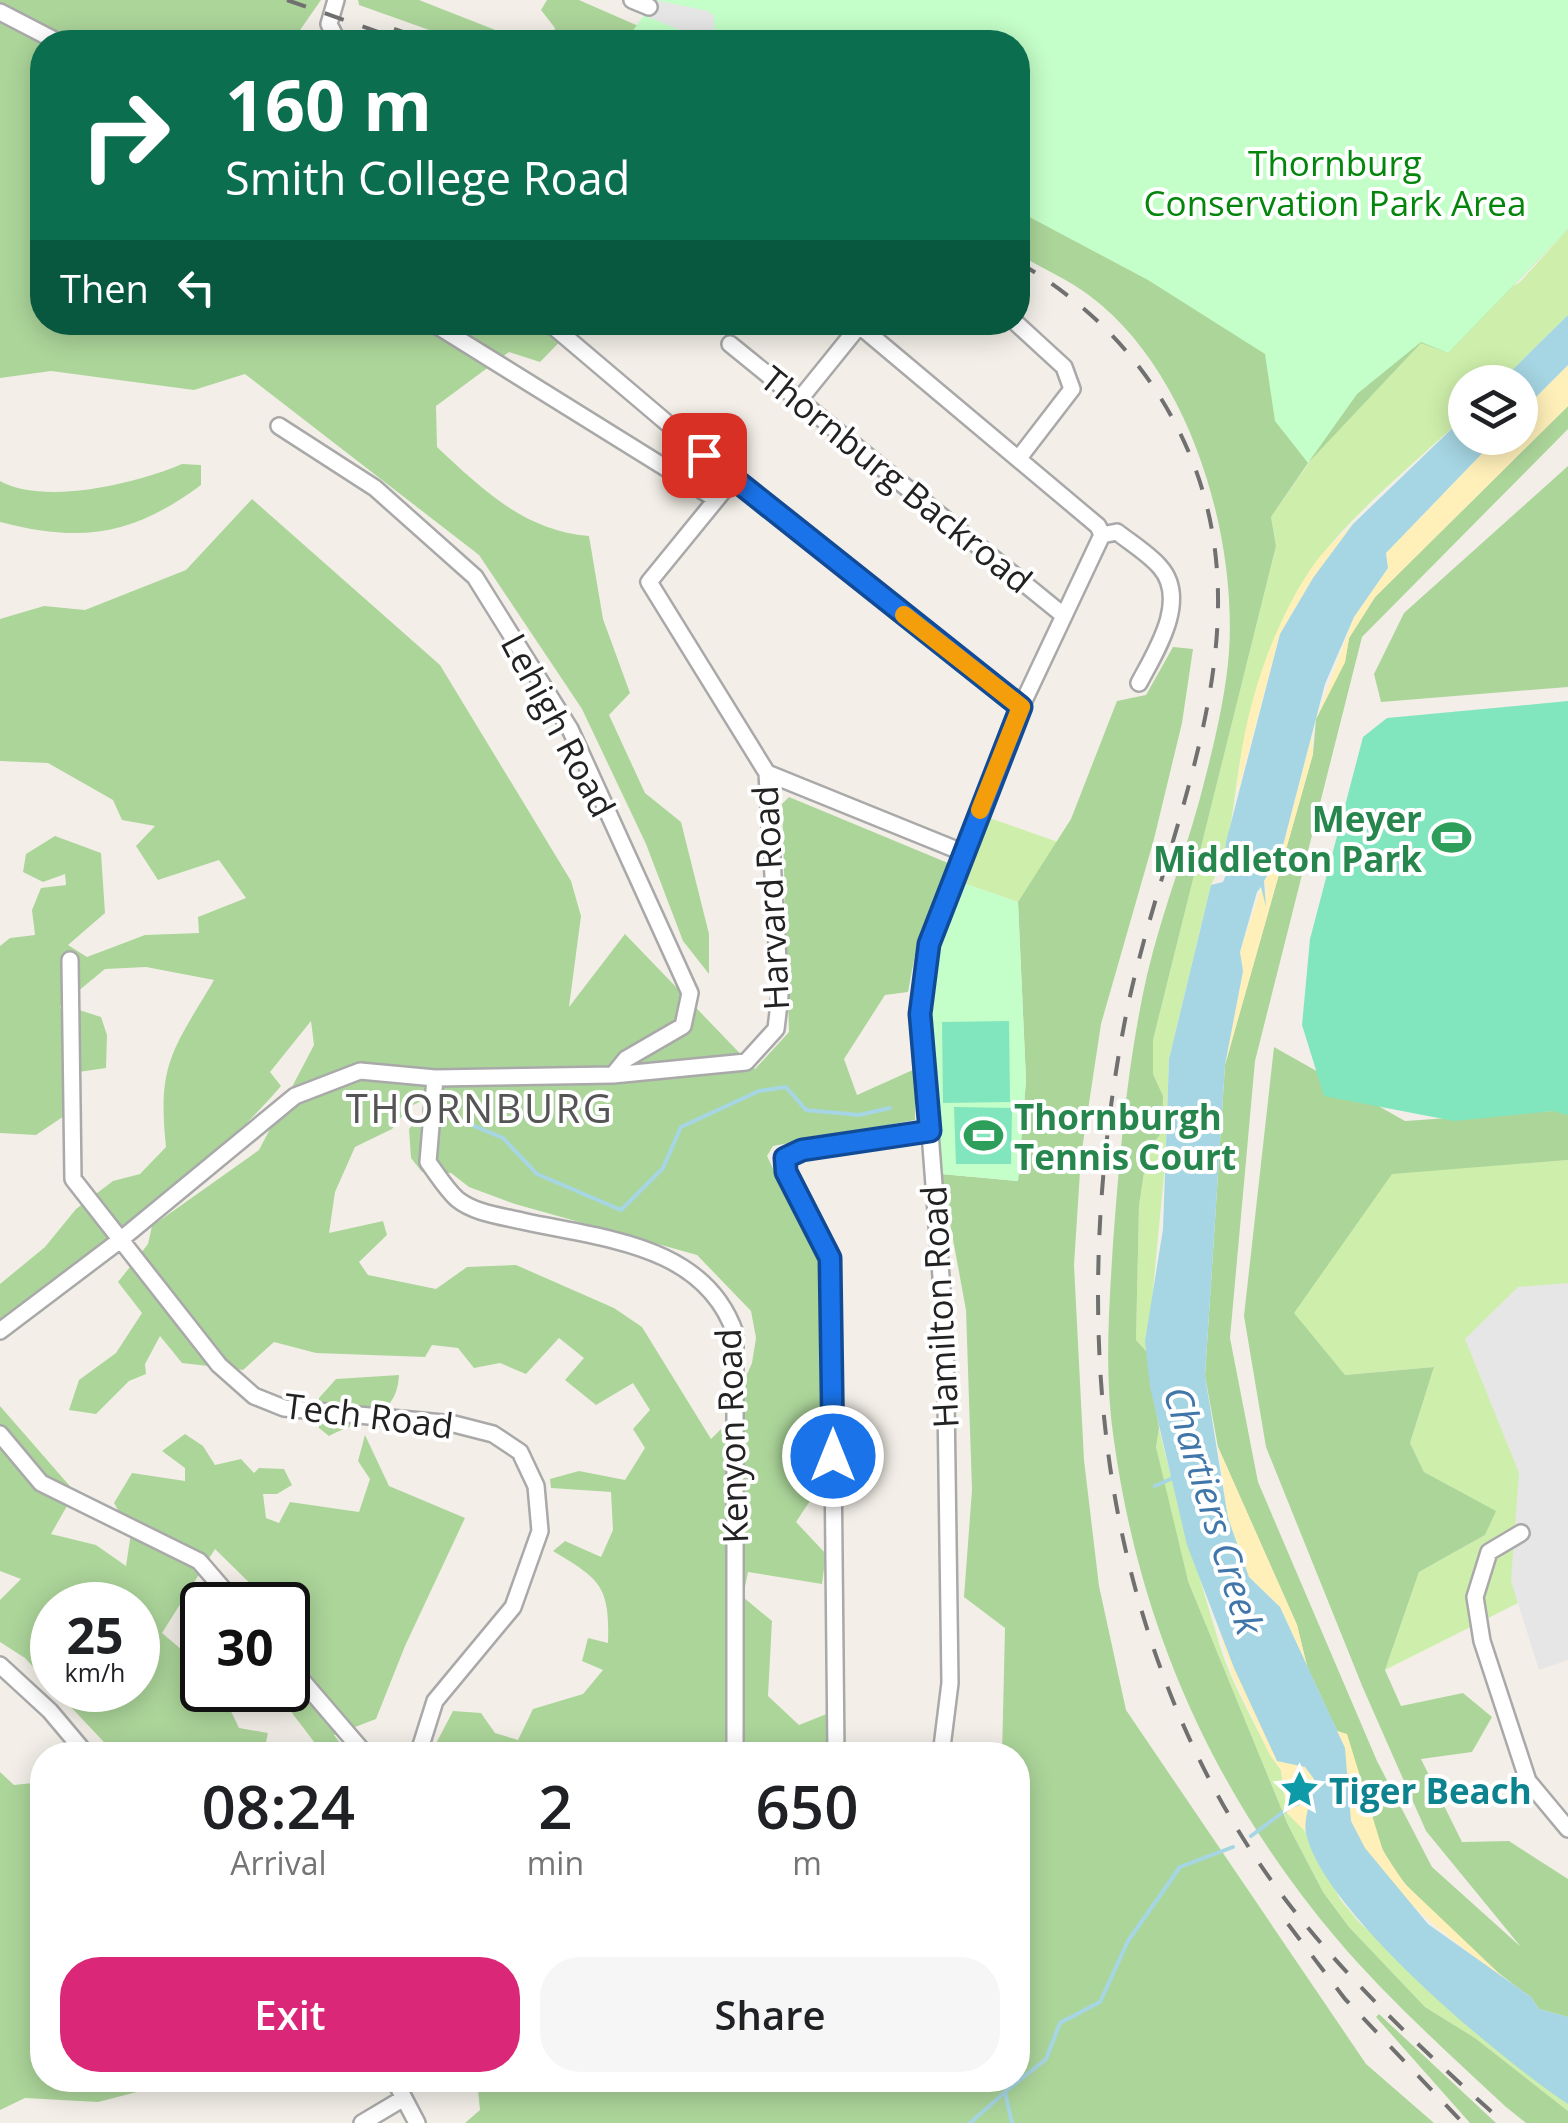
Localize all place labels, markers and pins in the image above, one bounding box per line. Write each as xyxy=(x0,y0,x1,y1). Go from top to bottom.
pin xyxy=(662,413,747,498)
place label: Meyer Middleton Park xyxy=(1153,795,1422,882)
sports icon: Meyer Middleton Park xyxy=(1431,817,1473,859)
place label: Thornburgh Tennis Court xyxy=(1014,1093,1236,1180)
sports icon: Thornburgh Tennis Court xyxy=(963,1115,1005,1157)
place label: Tiger Beach xyxy=(1329,1767,1532,1814)
place icon: Tiger Beach xyxy=(1278,1769,1320,1811)

